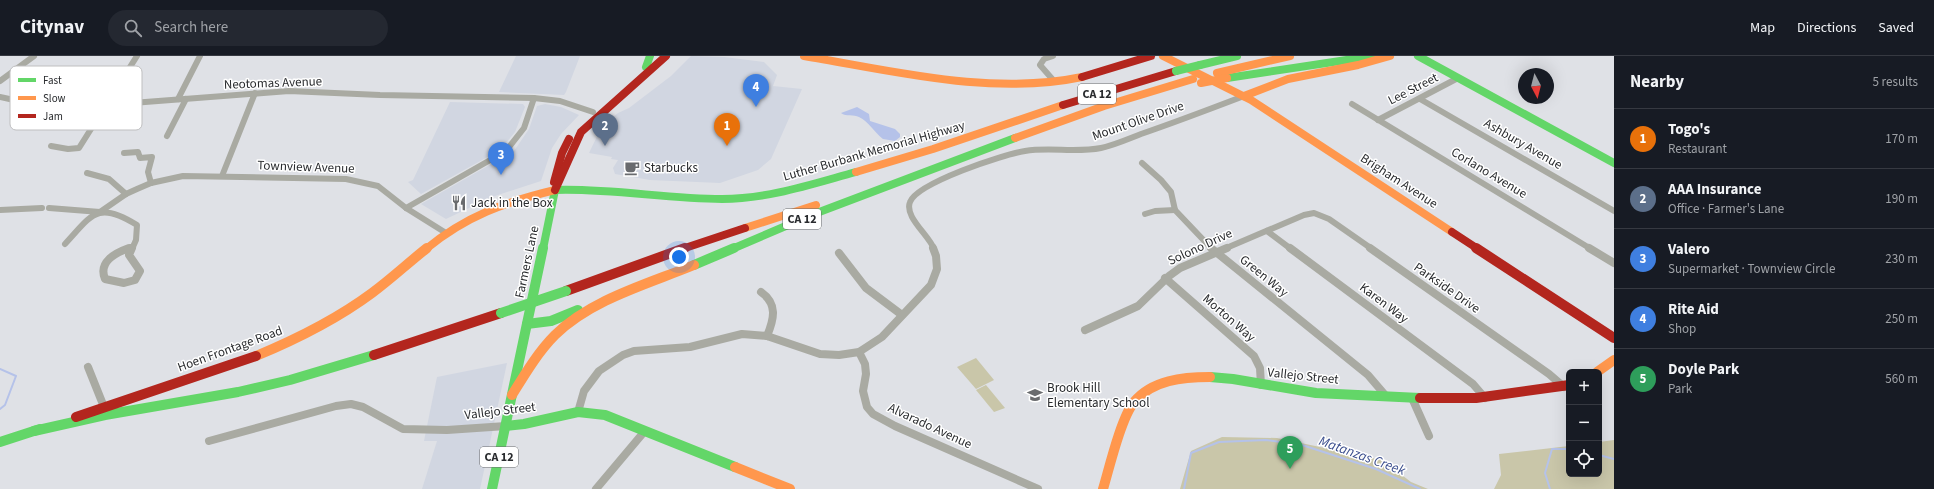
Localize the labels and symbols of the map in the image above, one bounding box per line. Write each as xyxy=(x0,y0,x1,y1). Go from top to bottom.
legend xyxy=(10,66,142,130)
street label: Lee Street xyxy=(1385,68,1442,109)
north arrow xyxy=(1518,68,1554,104)
street label: Neotomas Avenue xyxy=(224,72,322,94)
text: Fast xyxy=(43,73,62,88)
pin: 4 xyxy=(743,74,769,107)
road number: CA 12 xyxy=(1078,84,1116,104)
text: Slow xyxy=(43,91,66,106)
street label: Mount Olive Drive xyxy=(1090,97,1186,145)
text: Jam xyxy=(43,109,63,124)
pin: 2 xyxy=(592,113,618,146)
pin: 1 xyxy=(714,113,740,146)
street label: Ashbury Avenue xyxy=(1481,114,1565,174)
street label: Luther Burbank Memorial Highway xyxy=(781,116,967,186)
pin: 3 xyxy=(488,142,514,175)
street label: Corlano Avenue xyxy=(1448,143,1530,203)
street label: Brigham Avenue xyxy=(1357,149,1441,213)
street label: Townview Avenue xyxy=(257,156,355,178)
cafe icon: Starbucks xyxy=(623,159,641,177)
place label: Starbucks xyxy=(644,159,698,177)
restaurant icon: Jack in the Box xyxy=(450,194,468,212)
place label: Jack in the Box xyxy=(471,194,553,212)
road number: CA 12 xyxy=(783,209,821,229)
street label: Farmers Lane xyxy=(511,224,543,300)
street label: Solono Drive xyxy=(1165,224,1235,270)
your location xyxy=(669,247,689,267)
street label: Green Way xyxy=(1236,251,1292,301)
street label: Parkside Drive xyxy=(1410,258,1484,318)
street label: Karen Way xyxy=(1356,279,1412,327)
street label: Morton Way xyxy=(1199,290,1259,346)
street label: Hoen Frontage Road xyxy=(175,322,285,376)
street label: Vallejo Street xyxy=(1267,363,1340,389)
place label: Brook Hill Elementary School xyxy=(1047,379,1149,412)
school or university icon: Brook Hill Elementary School xyxy=(1026,386,1044,404)
street label: Vallejo Street xyxy=(463,398,537,424)
street label: Alvarado Avenue xyxy=(885,399,975,453)
water label: Matanzas Creek xyxy=(1316,431,1408,481)
pin: 5 xyxy=(1277,436,1303,469)
road number: CA 12 xyxy=(480,447,518,467)

